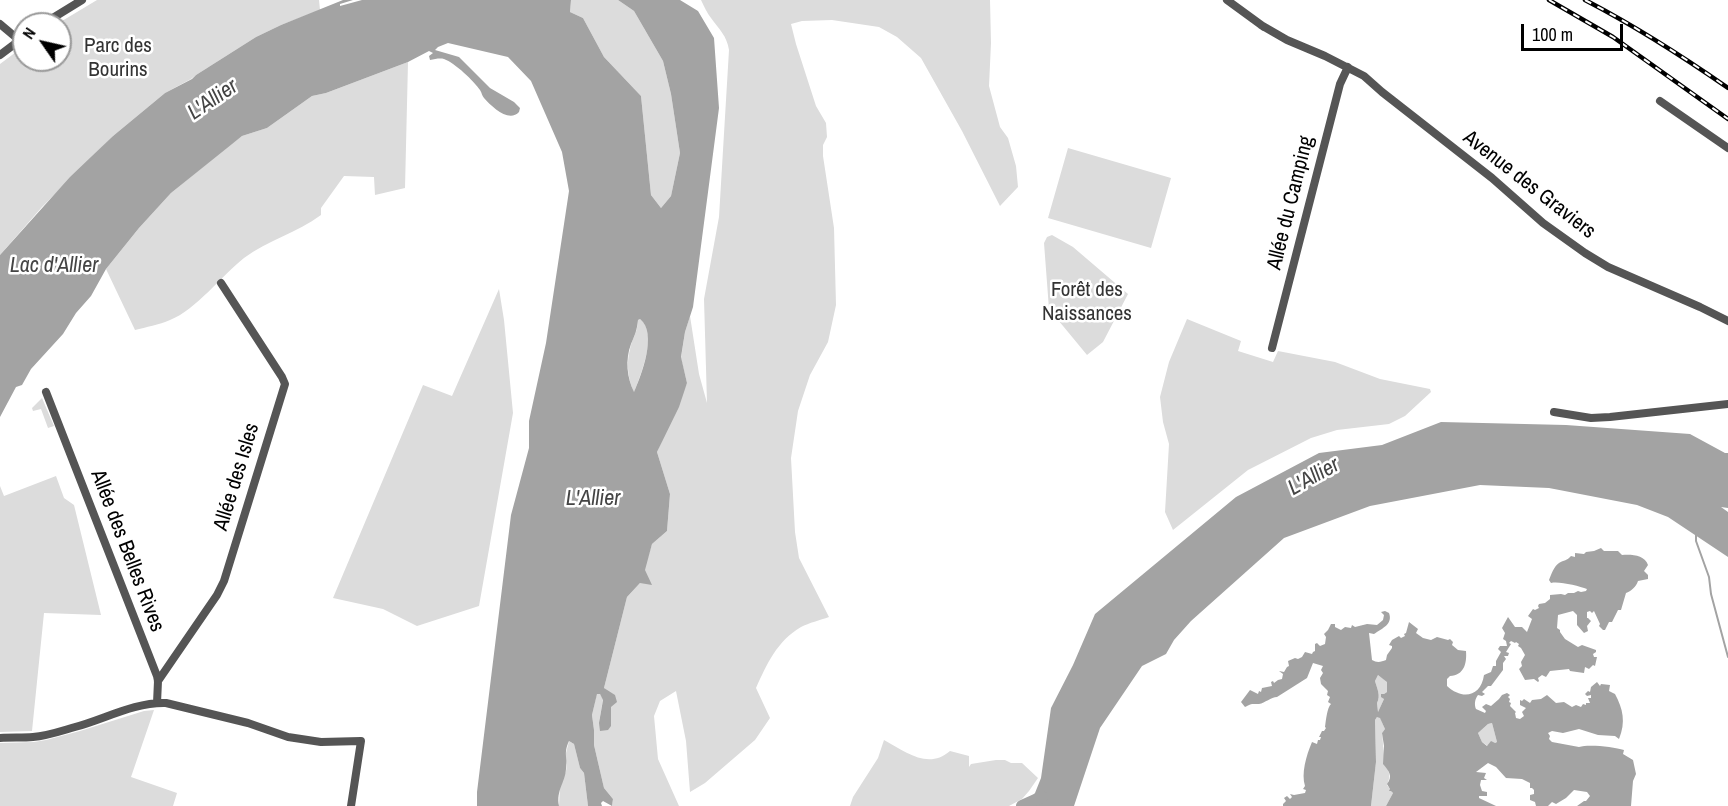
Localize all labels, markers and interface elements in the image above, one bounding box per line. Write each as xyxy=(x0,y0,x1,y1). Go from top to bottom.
north arrow xyxy=(12,12,72,72)
scale bar xyxy=(1524,12,1626,50)
text: 100 m xyxy=(1532,22,1573,47)
text: N xyxy=(17,23,41,43)
park label: Parc des Bourins xyxy=(84,33,152,83)
water label: L'Allier xyxy=(183,74,243,126)
street label: Avenue des Graviers xyxy=(1458,125,1600,245)
street label: Allée du Camping xyxy=(1262,134,1320,272)
water label: Lac d'Allier xyxy=(10,253,98,279)
park label: Forêt des Naissances xyxy=(1042,277,1132,327)
street label: Allée des Isles xyxy=(209,420,265,534)
water label: L'Allier xyxy=(1284,452,1344,502)
street label: Allée des Belles Rives xyxy=(85,467,169,635)
water label: L'Allier xyxy=(566,486,620,512)

